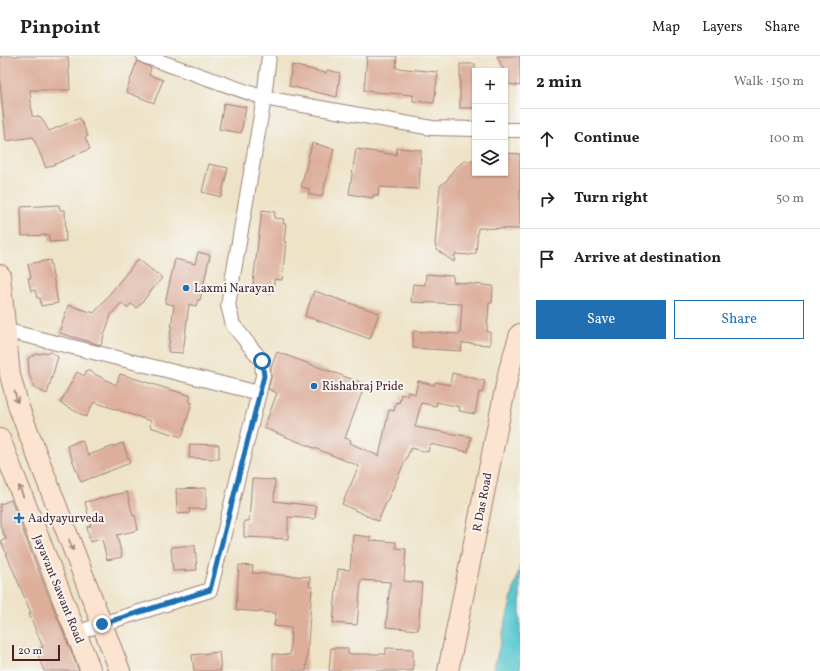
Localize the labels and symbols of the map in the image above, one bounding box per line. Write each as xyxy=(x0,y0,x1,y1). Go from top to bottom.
place label: Laxmi Narayan xyxy=(194,281,275,297)
marker: Laxmi Narayan xyxy=(181,283,191,293)
route start xyxy=(253,352,271,370)
place label: Rishabraj Pride xyxy=(322,379,404,395)
marker: Rishabraj Pride xyxy=(309,381,319,391)
one-way arrow xyxy=(13,390,20,403)
street label: R Das Road xyxy=(469,471,497,533)
one-way arrow xyxy=(16,486,24,498)
place label: Aadyayurveda xyxy=(28,511,104,527)
marker: Aadyayurveda xyxy=(13,512,25,524)
street label: Jayavant Sawant Road xyxy=(29,533,87,646)
one-way arrow xyxy=(68,538,76,550)
route end xyxy=(93,615,111,633)
scale bar xyxy=(12,643,60,662)

